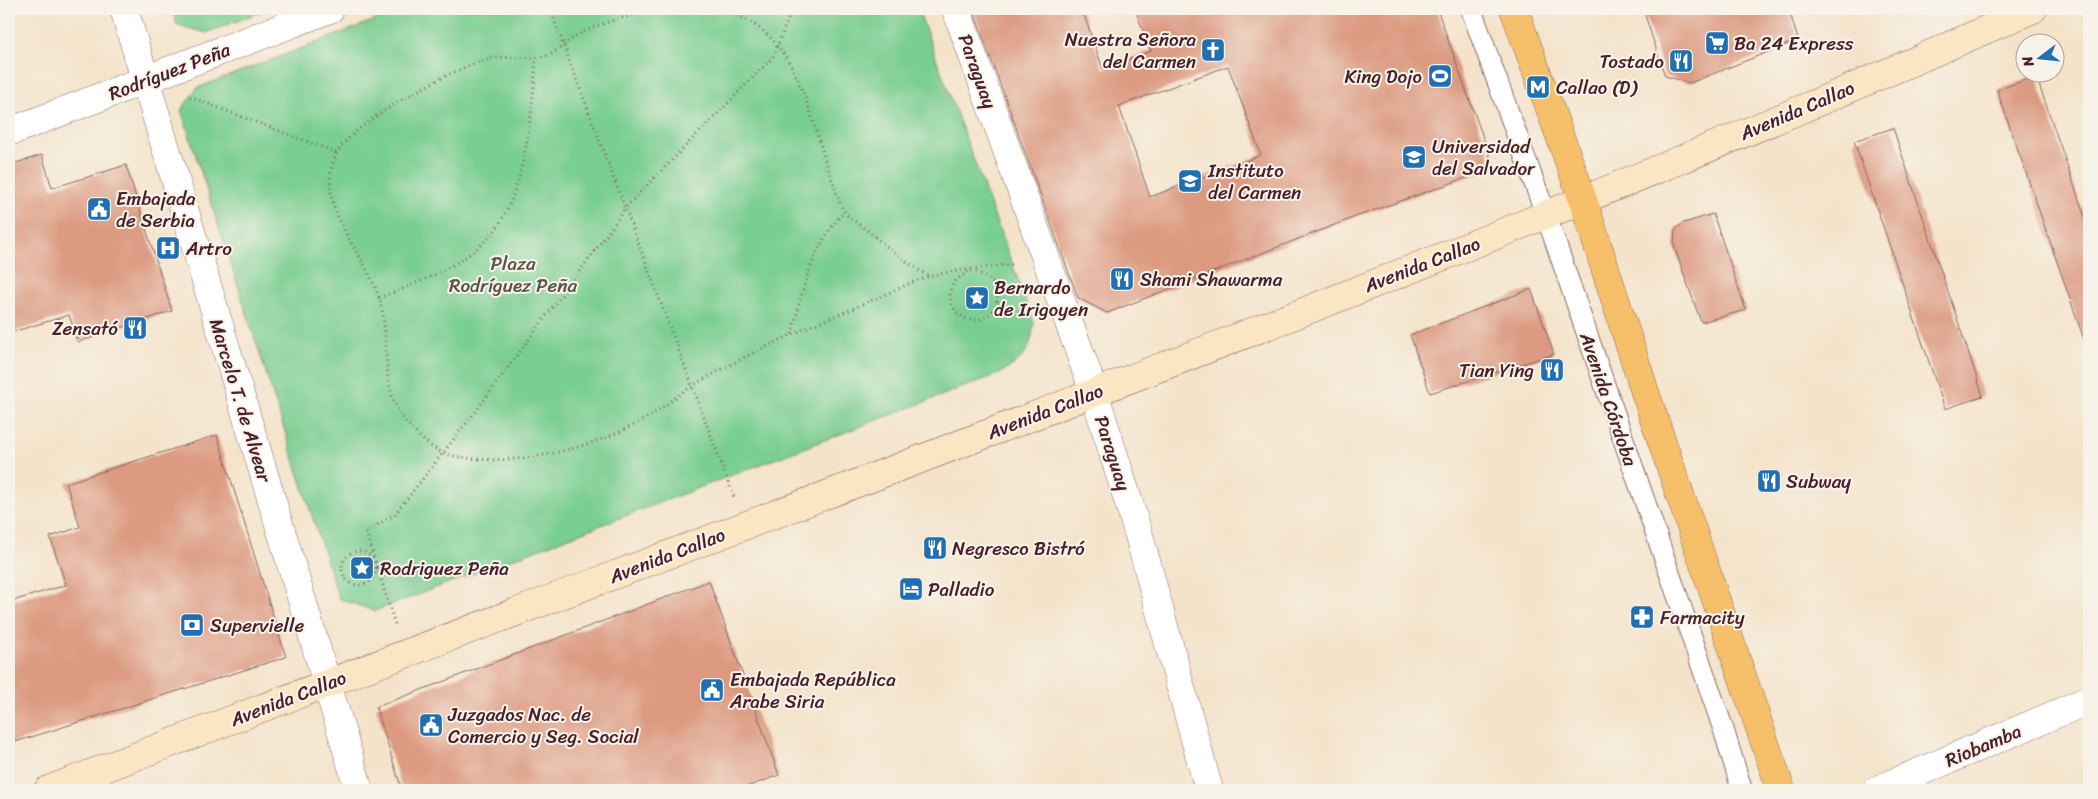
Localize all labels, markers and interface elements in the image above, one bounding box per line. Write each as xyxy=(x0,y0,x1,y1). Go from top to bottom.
place label: Nuestra Señora del Carmen xyxy=(1065,23,1196,78)
place label: Ba 24 Express xyxy=(1734,27,1854,60)
street label: Paraguay xyxy=(949,29,1006,113)
supermarket icon: Ba 24 Express xyxy=(1704,30,1730,56)
north arrow xyxy=(2016,32,2066,82)
street label: Rodríguez Peña xyxy=(103,33,235,110)
church icon: Nuestra Señora del Carmen xyxy=(1200,37,1226,63)
place label: Tostado xyxy=(1599,45,1664,78)
restaurant icon: Tostado xyxy=(1668,48,1694,74)
text: N xyxy=(2015,53,2042,71)
place label: King Dojo xyxy=(1344,60,1422,93)
sports icon: King Dojo xyxy=(1427,63,1453,89)
place label: Callao (D) xyxy=(1556,71,1638,104)
street label: Avenida Callao xyxy=(1734,71,1860,150)
metro station icon: Callao (D) xyxy=(1525,74,1551,100)
place label: Universidad del Salvador xyxy=(1432,130,1536,185)
school or university icon: Universidad del Salvador xyxy=(1401,144,1427,170)
place label: Instituto del Carmen xyxy=(1207,154,1301,209)
school or university icon: Instituto del Carmen xyxy=(1177,168,1203,194)
place label: Embajada de Serbia xyxy=(116,182,196,237)
public building icon: Embajada de Serbia xyxy=(86,196,112,222)
street label: Avenida Callao xyxy=(1358,227,1485,302)
place label: Artro xyxy=(185,232,232,265)
hospital icon: Artro xyxy=(155,235,181,261)
park label: Plaza Rodríguez Peña xyxy=(449,247,578,302)
place label: Shami Shawarma xyxy=(1140,263,1283,296)
restaurant icon: Shami Shawarma xyxy=(1109,266,1135,292)
place label: Bernardo de Irigoyen xyxy=(994,271,1088,326)
place icon: Bernardo de Irigoyen xyxy=(964,285,990,311)
place label: Zensató xyxy=(52,312,118,345)
street label: Marcelo T. de Alvear xyxy=(200,314,281,487)
restaurant icon: Zensató xyxy=(122,315,148,341)
street label: Avenida Córdoba xyxy=(1570,327,1647,471)
place label: Tian Ying xyxy=(1459,354,1534,387)
restaurant icon: Tian Ying xyxy=(1539,357,1565,383)
street label: Avenida Callao xyxy=(981,374,1108,449)
street label: Paraguay xyxy=(1085,411,1140,495)
place label: Subway xyxy=(1786,465,1851,498)
restaurant icon: Subway xyxy=(1756,468,1782,494)
street label: Avenida Callao xyxy=(603,518,730,593)
place label: Negresco Bistró xyxy=(952,532,1085,565)
restaurant icon: Negresco Bistró xyxy=(922,535,948,561)
place label: Rodriguez Peña xyxy=(380,552,509,585)
place icon: Rodriguez Peña xyxy=(349,555,375,581)
place label: Palladio xyxy=(928,573,995,606)
hotel icon: Palladio xyxy=(898,576,924,602)
place label: Farmacity xyxy=(1660,601,1745,634)
pharmacy icon: Farmacity xyxy=(1629,604,1655,630)
place label: Supervielle xyxy=(210,609,304,642)
bank icon: Supervielle xyxy=(179,612,205,638)
street label: Avenida Callao xyxy=(224,661,351,736)
place label: Embajada República Arabe Siria xyxy=(729,663,896,718)
public building icon: Embajada República Arabe Siria xyxy=(699,677,725,703)
place label: Juzgados Nac. de Comercio y Seg. Social xyxy=(447,698,639,753)
public building icon: Juzgados Nac. de Comercio y Seg. Social xyxy=(418,712,444,738)
street label: Riobamba xyxy=(1940,714,2027,776)

